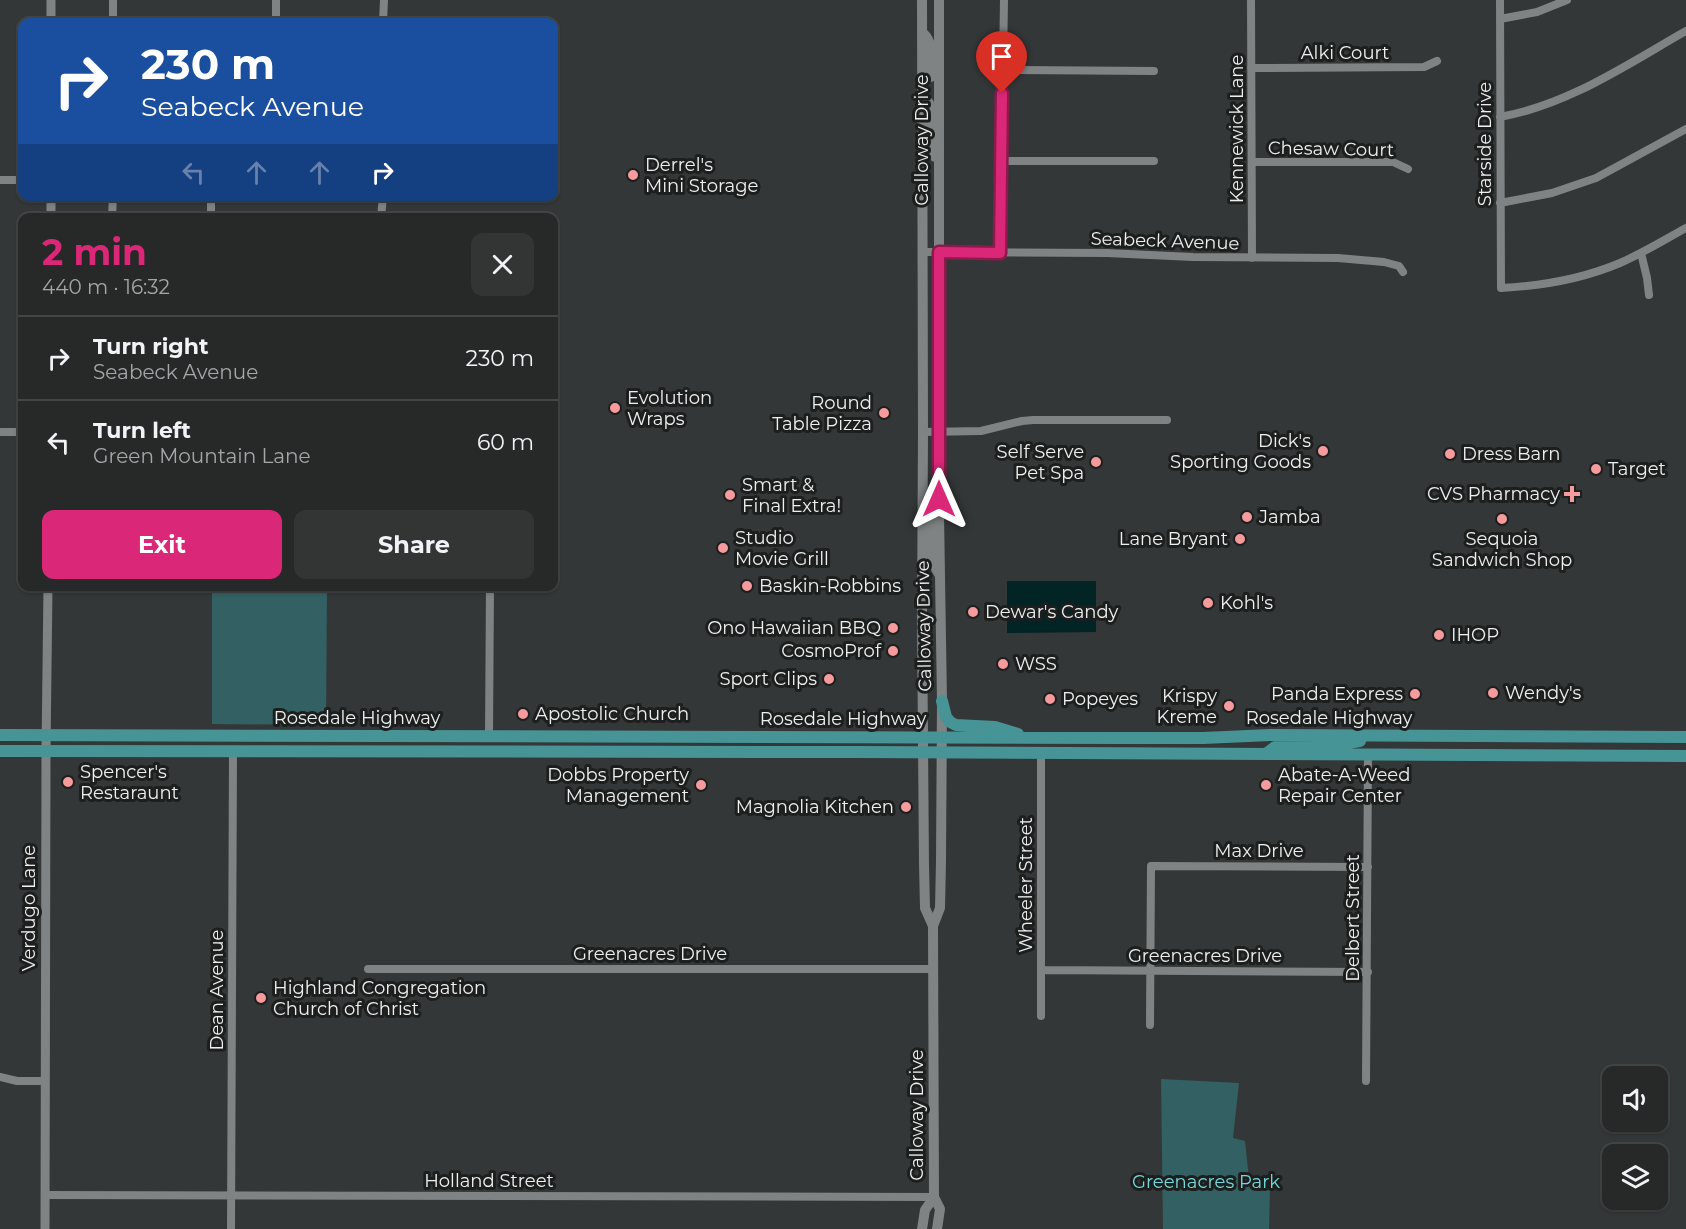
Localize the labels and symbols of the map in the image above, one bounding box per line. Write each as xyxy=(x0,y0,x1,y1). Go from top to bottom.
pin xyxy=(976,31,1027,93)
street label: Alki Court xyxy=(1301,42,1389,64)
street label: Kennewick Lane xyxy=(1226,55,1248,203)
street label: Calloway Drive xyxy=(911,74,933,206)
street label: Starside Drive xyxy=(1474,82,1496,206)
street label: Chesaw Court xyxy=(1268,137,1394,161)
place label: Derrel's Mini Storage xyxy=(645,154,759,197)
marker: Derrel's Mini Storage xyxy=(626,168,640,182)
street label: Seabeck Avenue xyxy=(1090,227,1240,255)
place label: Evolution Wraps xyxy=(627,387,712,430)
place label: Round Table Pizza xyxy=(772,392,872,435)
marker: Evolution Wraps xyxy=(608,401,622,415)
marker: Round Table Pizza xyxy=(877,406,891,420)
place label: Dick's Sporting Goods xyxy=(1170,430,1311,473)
place label: Self Serve Pet Spa xyxy=(997,441,1084,484)
place label: Dress Barn xyxy=(1462,443,1560,465)
marker: Dick's Sporting Goods xyxy=(1316,444,1330,458)
marker: Dress Barn xyxy=(1443,447,1457,461)
marker: Self Serve Pet Spa xyxy=(1089,455,1103,469)
place label: Target xyxy=(1608,458,1666,480)
marker: Target xyxy=(1589,462,1603,476)
position arrow xyxy=(907,467,971,531)
place label: Smart & Final Extra! xyxy=(742,474,841,517)
place label: CVS Pharmacy xyxy=(1427,483,1560,505)
marker: CVS Pharmacy xyxy=(1565,487,1579,501)
marker: Smart & Final Extra! xyxy=(723,488,737,502)
place label: Jamba xyxy=(1258,506,1321,528)
marker: Jamba xyxy=(1240,510,1254,524)
marker: Sequoia Sandwich Shop xyxy=(1495,512,1509,526)
place label: Studio Movie Grill xyxy=(735,527,829,570)
place label: Lane Bryant xyxy=(1119,528,1228,550)
place label: Sequoia Sandwich Shop xyxy=(1432,528,1572,571)
marker: Lane Bryant xyxy=(1233,532,1247,546)
marker: Studio Movie Grill xyxy=(716,541,730,555)
street label: Calloway Drive xyxy=(912,560,936,692)
place label: Baskin-Robbins xyxy=(759,575,901,597)
marker: Baskin-Robbins xyxy=(740,579,754,593)
place label: Kohl's xyxy=(1220,592,1273,614)
marker: Kohl's xyxy=(1201,596,1215,610)
place label: Dewar's Candy xyxy=(985,601,1119,623)
marker: Dewar's Candy xyxy=(966,605,980,619)
place label: Ono Hawaiian BBQ xyxy=(707,617,881,639)
marker: Ono Hawaiian BBQ xyxy=(886,621,900,635)
place label: IHOP xyxy=(1451,624,1499,646)
marker: IHOP xyxy=(1432,628,1446,642)
place label: CosmoProf xyxy=(781,640,882,662)
marker: CosmoProf xyxy=(886,644,900,658)
place label: WSS xyxy=(1015,653,1057,675)
marker: WSS xyxy=(996,657,1010,671)
place label: Sport Clips xyxy=(719,668,817,690)
marker: Sport Clips xyxy=(822,672,836,686)
place label: Wendy's xyxy=(1505,682,1582,704)
place label: Panda Express xyxy=(1271,683,1403,705)
place label: Krispy Kreme xyxy=(1157,685,1217,728)
marker: Wendy's xyxy=(1486,686,1500,700)
marker: Panda Express xyxy=(1408,687,1422,701)
place label: Popeyes xyxy=(1062,688,1138,710)
marker: Popeyes xyxy=(1043,692,1057,706)
marker: Krispy Kreme xyxy=(1222,699,1236,713)
place label: Apostolic Church xyxy=(535,703,689,725)
street label: Rosedale Highway xyxy=(274,707,440,729)
marker: Apostolic Church xyxy=(516,707,530,721)
street label: Rosedale Highway xyxy=(1246,707,1412,729)
street label: Rosedale Highway xyxy=(760,708,926,730)
place label: Spencer's Restaraunt xyxy=(80,761,179,804)
place label: Dobbs Property Management xyxy=(547,764,689,807)
place label: Abate-A-Weed Repair Center xyxy=(1278,764,1410,807)
marker: Spencer's Restaraunt xyxy=(61,775,75,789)
marker: Dobbs Property Management xyxy=(694,778,708,792)
marker: Abate-A-Weed Repair Center xyxy=(1259,778,1273,792)
place label: Magnolia Kitchen xyxy=(736,796,894,818)
marker: Magnolia Kitchen xyxy=(899,800,913,814)
street label: Wheeler Street xyxy=(1015,817,1037,953)
street label: Max Drive xyxy=(1214,840,1304,862)
street label: Verdugo Lane xyxy=(18,845,40,971)
street label: Delbert Street xyxy=(1342,854,1364,982)
street label: Dean Avenue xyxy=(206,929,228,1050)
street label: Greenacres Drive xyxy=(573,943,727,965)
street label: Greenacres Drive xyxy=(1128,945,1282,967)
place label: Highland Congregation Church of Christ xyxy=(273,977,486,1020)
marker: Highland Congregation Church of Christ xyxy=(254,991,268,1005)
street label: Calloway Drive xyxy=(906,1049,928,1181)
street label: Holland Street xyxy=(424,1170,554,1192)
park label: Greenacres Park xyxy=(1132,1171,1280,1193)

